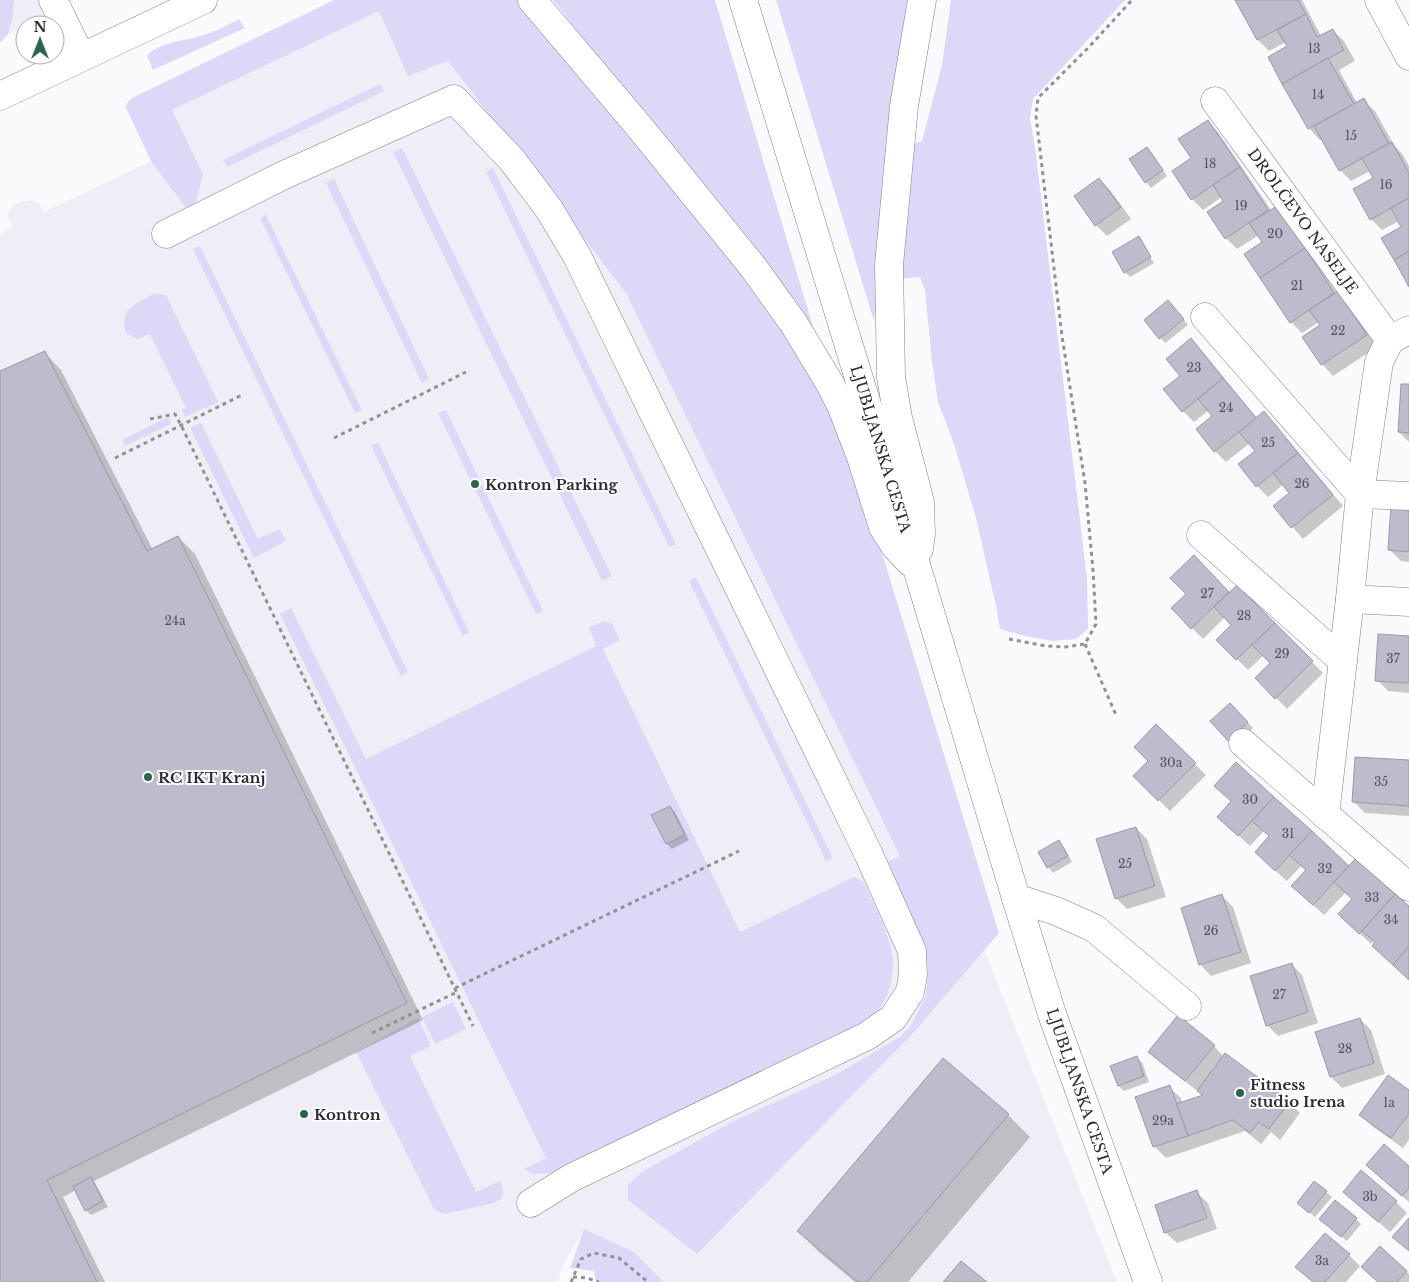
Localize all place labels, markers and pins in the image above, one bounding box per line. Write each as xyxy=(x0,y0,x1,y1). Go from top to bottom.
place label: Kontron Parking xyxy=(485,475,619,494)
marker: Kontron Parking xyxy=(469,478,481,490)
place label: RC IKT Kranj xyxy=(158,768,265,787)
marker: RC IKT Kranj xyxy=(142,771,154,783)
place label: Fitness studio Irena xyxy=(1250,1075,1346,1111)
marker: Fitness studio Irena xyxy=(1234,1087,1246,1099)
place label: Kontron xyxy=(314,1105,381,1124)
marker: Kontron xyxy=(298,1108,310,1120)

